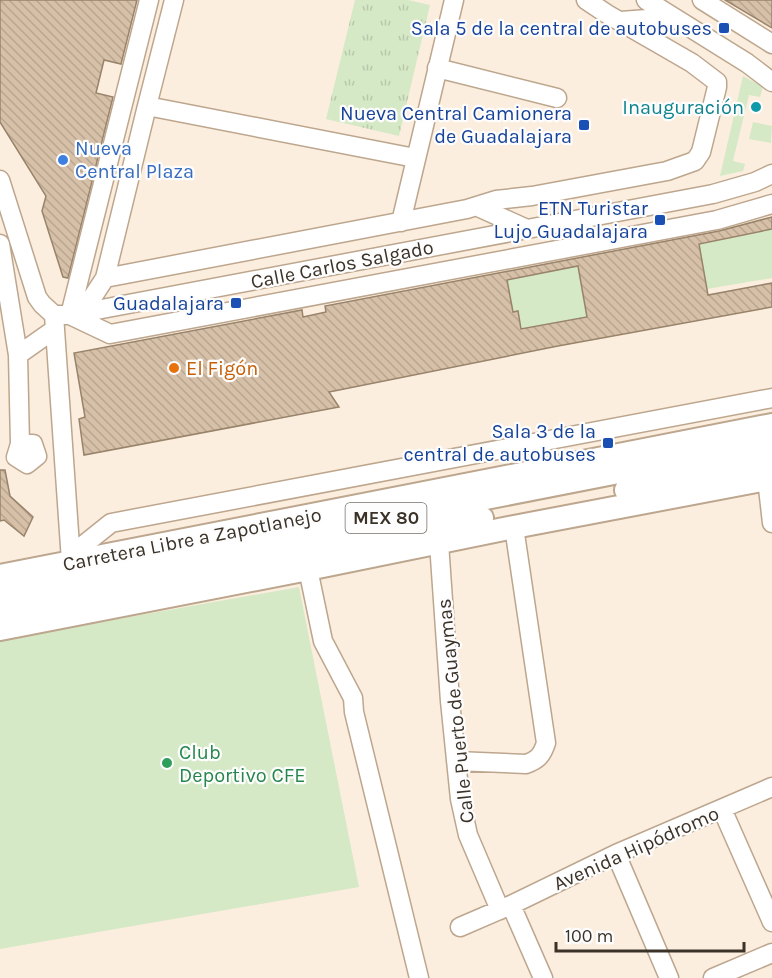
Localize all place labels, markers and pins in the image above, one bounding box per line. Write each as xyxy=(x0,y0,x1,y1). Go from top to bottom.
place label: Sala 5 de la central de autobuses xyxy=(411,17,712,40)
marker: Sala 5 de la central de autobuses xyxy=(717,21,731,35)
place label: Inauguración xyxy=(622,96,744,119)
marker: Inauguración xyxy=(749,100,763,114)
place label: Nueva Central Camionera de Guadalajara xyxy=(340,102,572,148)
marker: Nueva Central Camionera de Guadalajara xyxy=(577,118,591,132)
place label: Nueva Central Plaza xyxy=(75,137,194,183)
marker: Nueva Central Plaza xyxy=(56,153,70,167)
place label: ETN Turistar Lujo Guadalajara xyxy=(494,197,649,243)
marker: ETN Turistar Lujo Guadalajara xyxy=(653,213,667,227)
place label: Guadalajara xyxy=(113,292,224,315)
marker: Guadalajara xyxy=(229,296,243,310)
place label: El Figón xyxy=(186,357,258,380)
marker: El Figón xyxy=(167,361,181,375)
place label: Sala 3 de la central de autobuses xyxy=(404,420,596,466)
marker: Sala 3 de la central de autobuses xyxy=(601,436,615,450)
place label: Club Deportivo CFE xyxy=(179,741,306,787)
marker: Club Deportivo CFE xyxy=(160,756,174,770)

